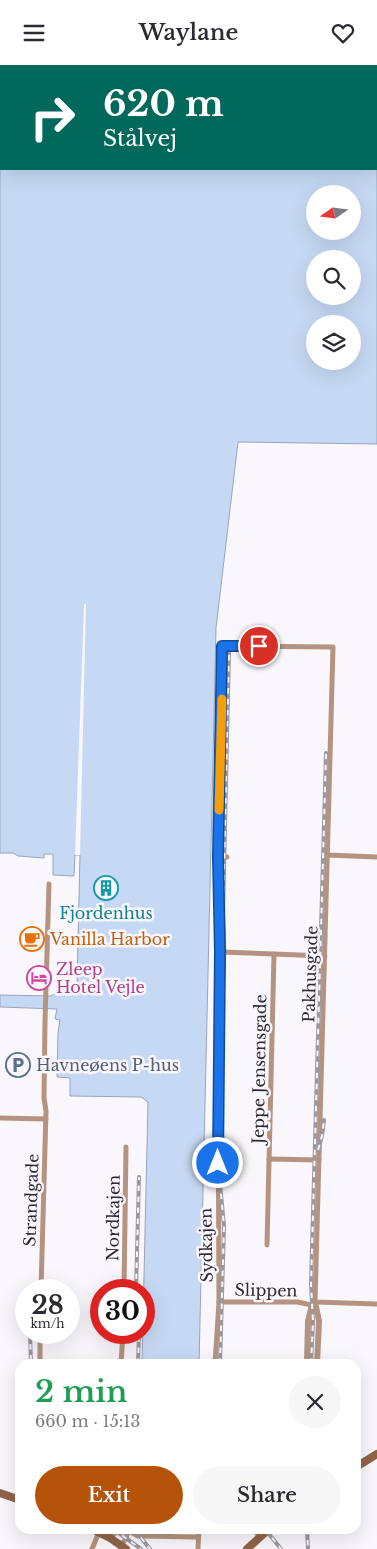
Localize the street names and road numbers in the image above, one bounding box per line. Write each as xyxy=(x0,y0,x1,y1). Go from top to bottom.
street label: Pakhusgade xyxy=(298,925,322,1023)
street label: Jeppe Jensensgade xyxy=(248,994,270,1146)
street label: Strandgade xyxy=(19,1153,43,1247)
street label: Nordkajen xyxy=(102,1175,124,1261)
street label: Sydkajen xyxy=(195,1208,217,1282)
street label: Slippen xyxy=(234,1279,298,1301)

